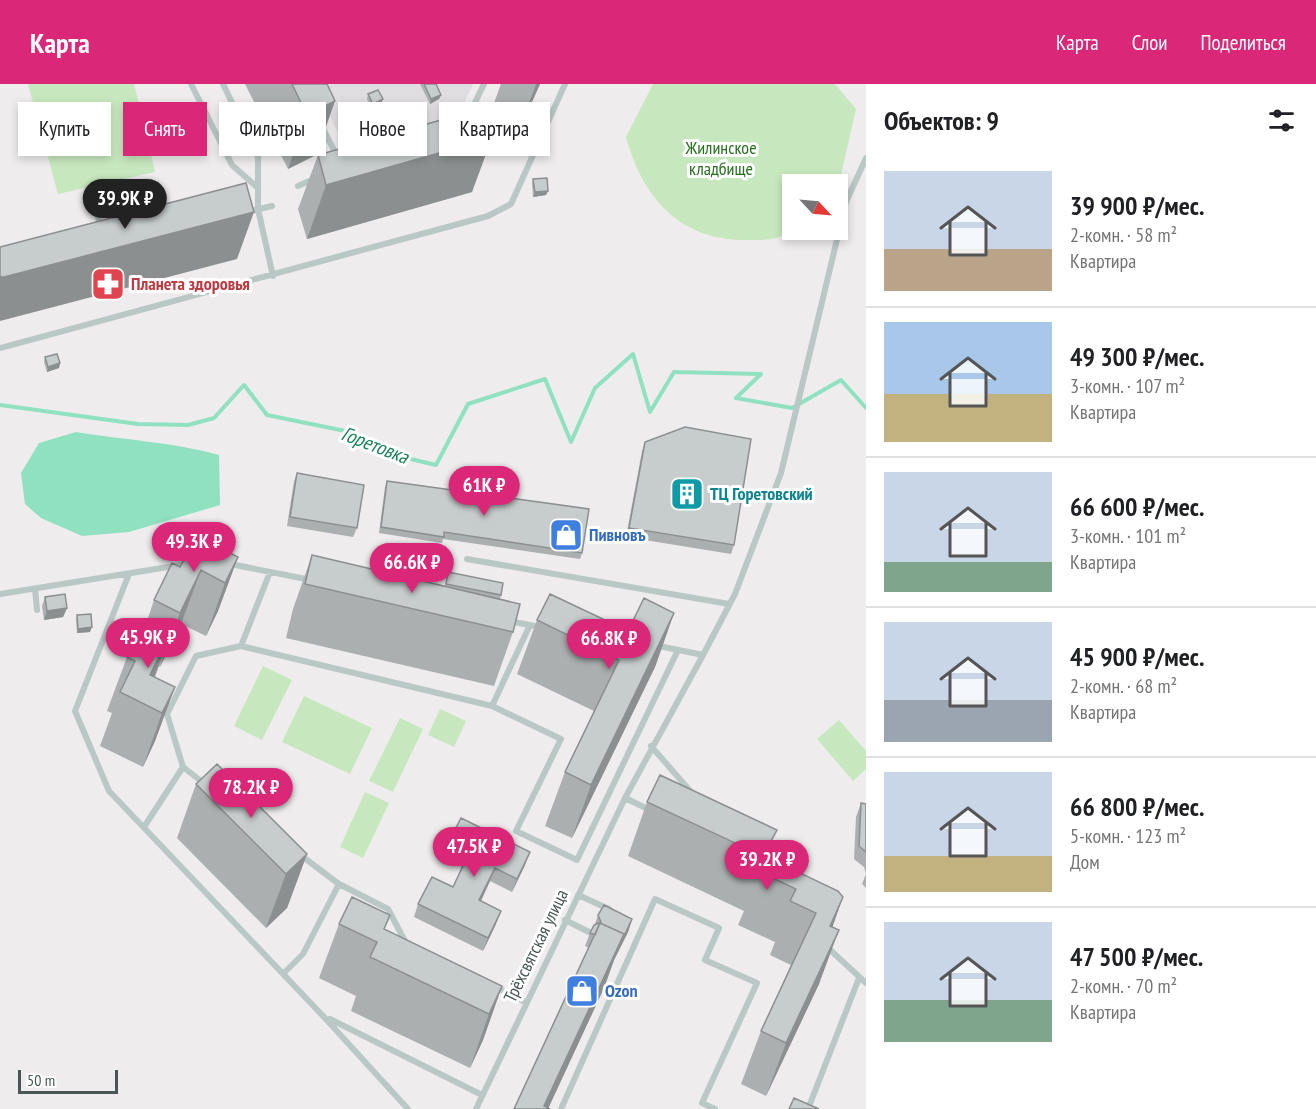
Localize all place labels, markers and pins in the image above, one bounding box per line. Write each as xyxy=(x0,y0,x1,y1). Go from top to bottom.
pin: 39.9K ₽ xyxy=(70,179,180,230)
pharmacy icon: Планета здоровья xyxy=(90,266,126,302)
place label: Планета здоровья xyxy=(131,272,250,295)
pin: 61K ₽ xyxy=(442,466,526,517)
building icon: ТЦ Горетовский xyxy=(669,476,705,512)
place label: ТЦ Горетовский xyxy=(710,482,813,505)
shop icon: Пивновъ xyxy=(548,517,584,553)
pin: 49.3K ₽ xyxy=(139,522,249,573)
place label: Пивновъ xyxy=(589,523,646,546)
pin: 66.6K ₽ xyxy=(357,543,467,594)
pin: 45.9K ₽ xyxy=(93,618,203,669)
pin: 66.8K ₽ xyxy=(554,619,664,670)
pin: 78.2K ₽ xyxy=(196,768,306,819)
pin: 47.5K ₽ xyxy=(419,827,529,878)
pin: 39.2K ₽ xyxy=(712,840,822,891)
shop icon: Ozon xyxy=(564,973,600,1009)
place label: Ozon xyxy=(605,979,638,1002)

